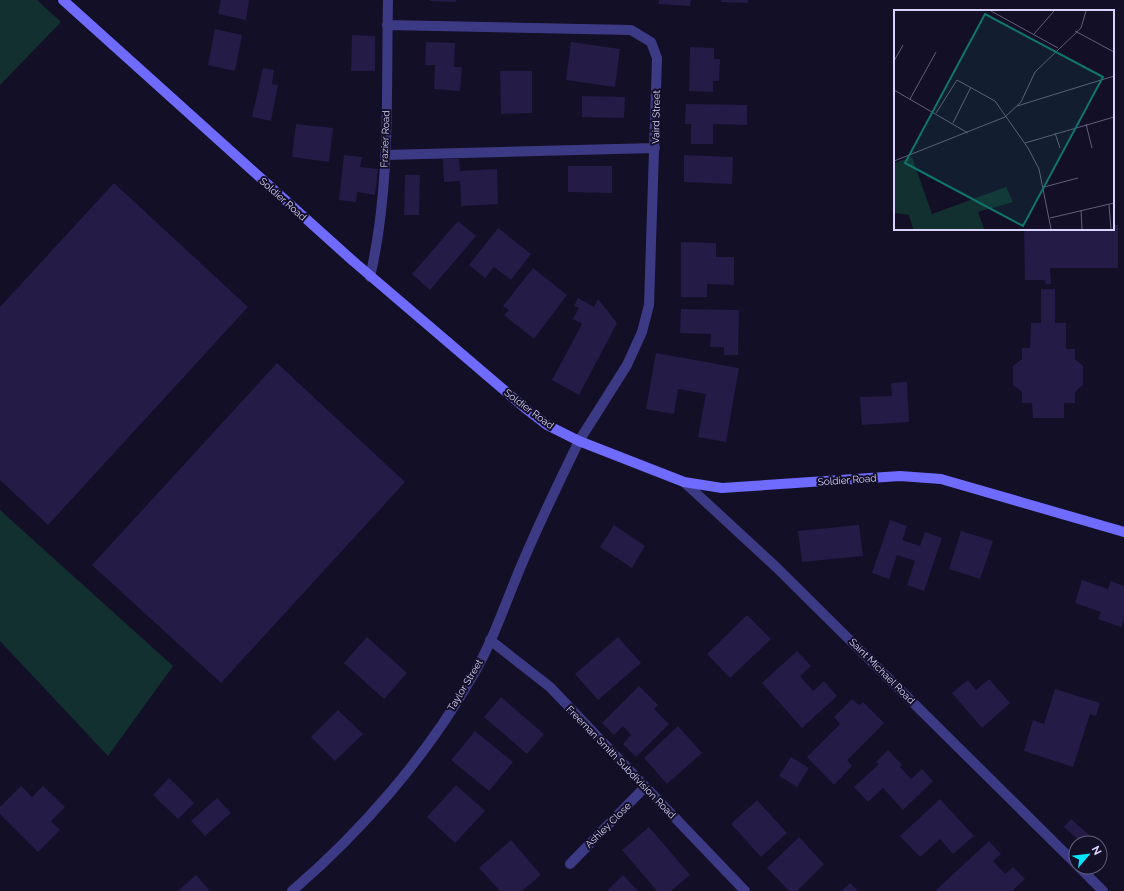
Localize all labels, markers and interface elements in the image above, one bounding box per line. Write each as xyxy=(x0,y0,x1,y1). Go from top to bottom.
inset map xyxy=(894,10,1114,230)
street label: Vaird Street xyxy=(650,89,662,144)
street label: Frazier Road xyxy=(379,110,391,168)
street label: Soldier Road xyxy=(257,175,309,223)
street label: Soldier Road xyxy=(502,387,556,431)
street label: Soldier Road xyxy=(817,472,877,488)
street label: Saint Michael Road xyxy=(847,636,917,706)
street label: Taylor Street xyxy=(445,657,485,713)
street label: Freeman Smith Subdivision Road xyxy=(564,703,678,821)
street label: Ashley Close xyxy=(583,800,633,850)
north arrow xyxy=(1068,835,1108,875)
text: N xyxy=(1089,844,1104,857)

